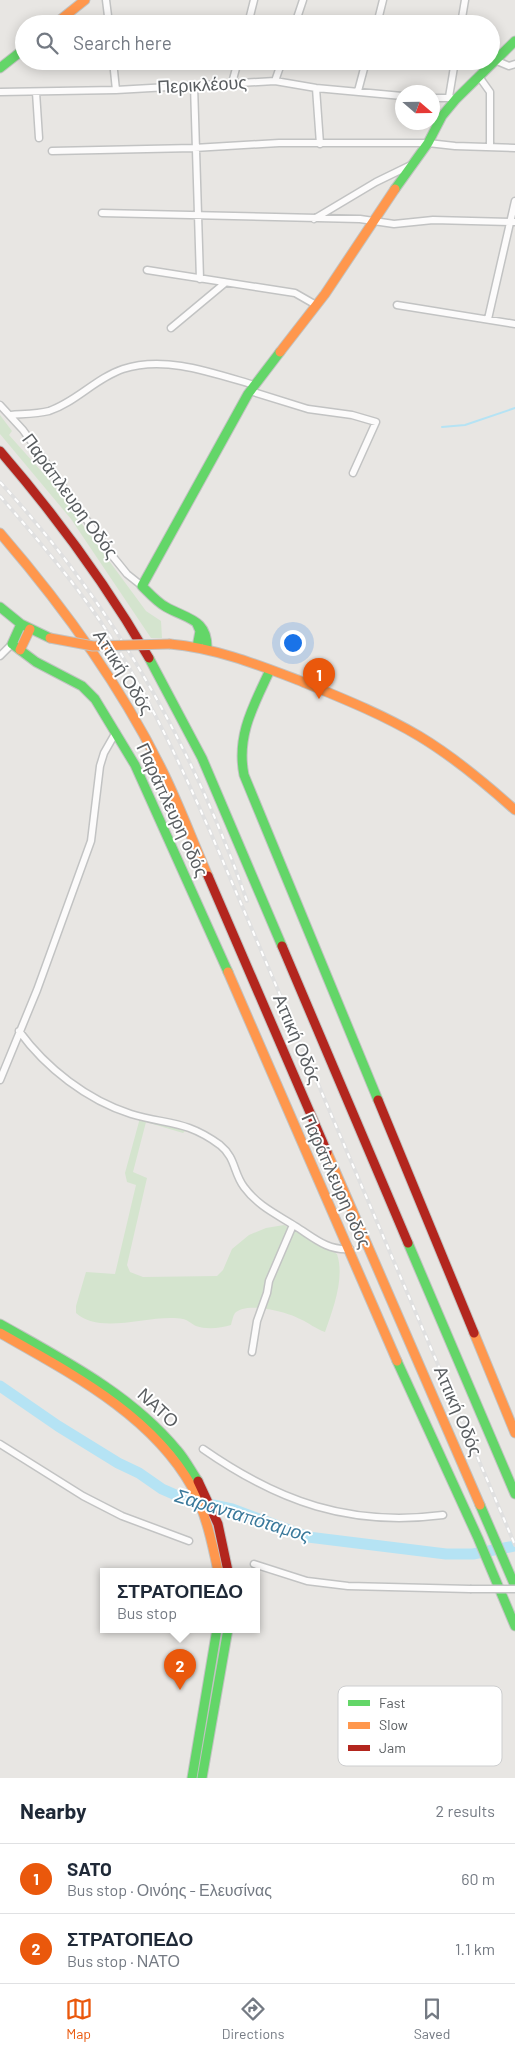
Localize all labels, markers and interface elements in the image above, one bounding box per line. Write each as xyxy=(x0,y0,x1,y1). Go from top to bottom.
search box xyxy=(15,15,500,70)
icon: search xyxy=(33,29,61,57)
text: Search here xyxy=(73,31,172,54)
street label: Περικλέους xyxy=(157,71,248,97)
north arrow xyxy=(395,85,440,130)
street label: Παράπλευρη Οδός xyxy=(18,429,124,562)
street label: Αττική Οδός xyxy=(89,625,159,718)
your location xyxy=(280,630,306,656)
pin: 1 xyxy=(303,658,335,699)
street label: Παράπλευρη οδός xyxy=(132,739,214,880)
street label: Αττική Οδός xyxy=(269,990,327,1087)
street label: Παράπλευρη οδός xyxy=(297,1110,377,1252)
street label: Αττική Οδός xyxy=(430,1362,488,1459)
street label: ΝΑΤΟ xyxy=(134,1383,184,1432)
water label: Σαρανταπόταμος xyxy=(172,1483,315,1546)
popup xyxy=(100,1568,260,1633)
text: ΣΤΡΑΤΟΠΕΔΟ xyxy=(117,1579,243,1602)
text: Bus stop xyxy=(117,1603,177,1622)
pin: 2 xyxy=(164,1649,196,1690)
legend xyxy=(338,1686,502,1766)
text: Fast xyxy=(379,1694,405,1711)
text: Slow xyxy=(379,1716,408,1733)
text: Jam xyxy=(379,1739,406,1756)
text: Nearby xyxy=(20,1798,86,1823)
text: 2 results xyxy=(436,1801,495,1820)
text: SATO xyxy=(67,1857,112,1880)
text: 1 xyxy=(33,1869,39,1888)
text: 60 m xyxy=(461,1869,495,1888)
text: Bus stop · Οινόης - Ελευσίνας xyxy=(67,1880,272,1899)
text: ΣΤΡΑΤΟΠΕΔΟ xyxy=(67,1927,193,1950)
text: 2 xyxy=(32,1939,40,1958)
text: 1.1 km xyxy=(455,1939,495,1958)
text: Bus stop · ΝΑΤΟ xyxy=(67,1951,180,1970)
tab: Map xyxy=(65,1995,93,2042)
tab: Directions xyxy=(222,1995,284,2042)
tab: Saved xyxy=(414,1995,450,2042)

